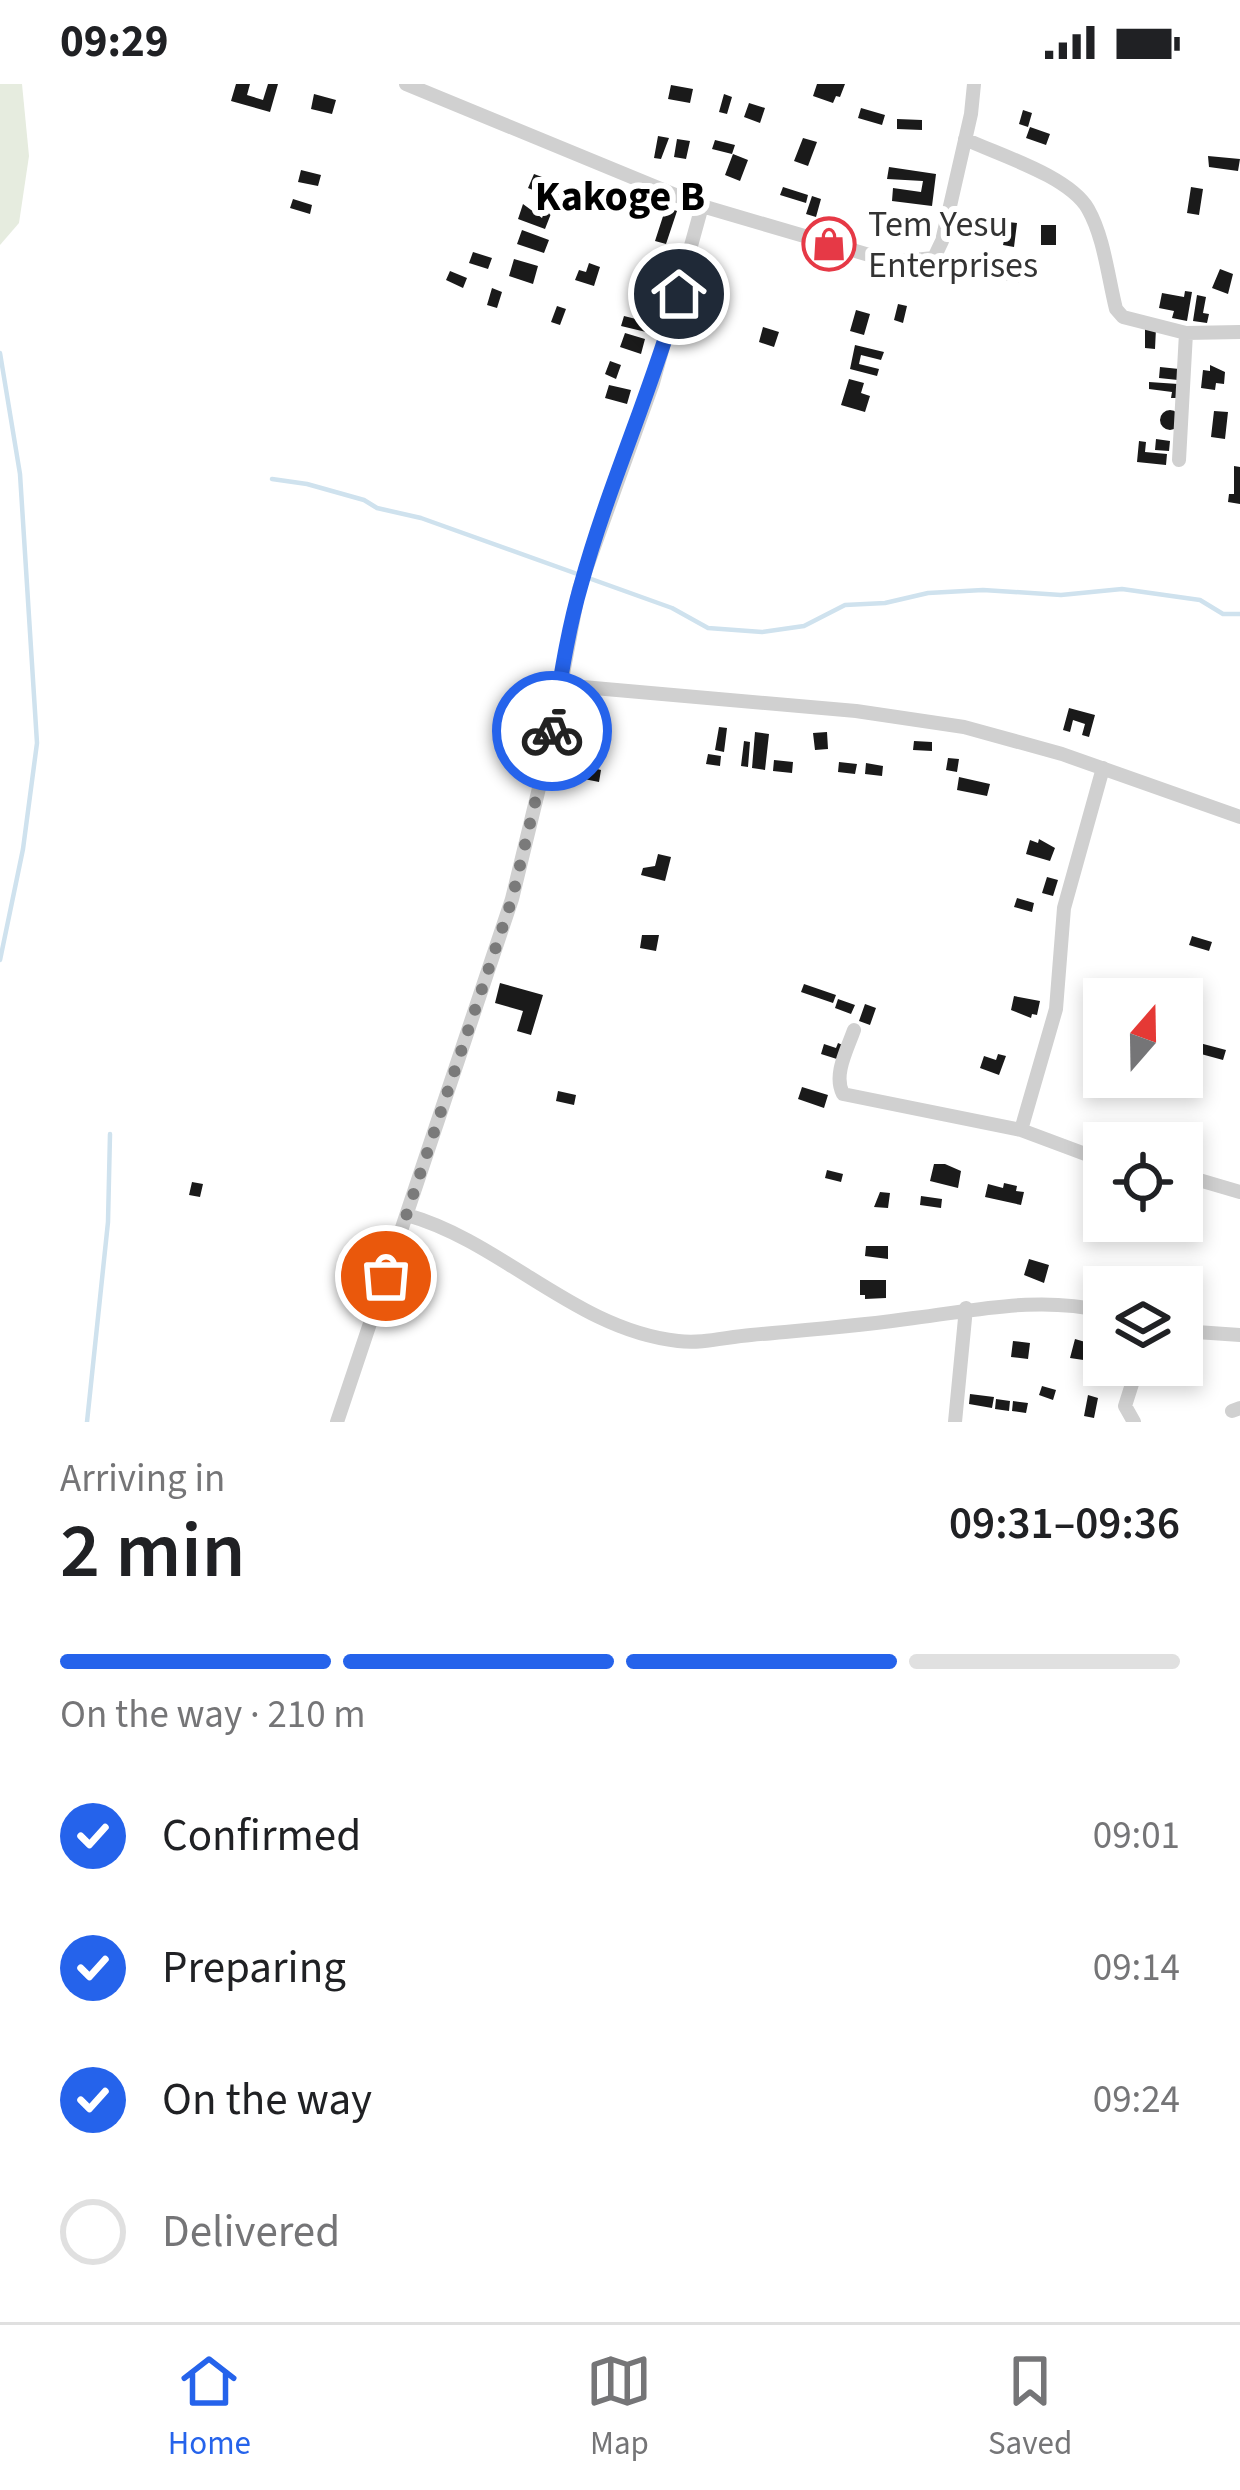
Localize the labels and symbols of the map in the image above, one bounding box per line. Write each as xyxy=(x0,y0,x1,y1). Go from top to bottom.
district label: Kakoge B xyxy=(535,167,705,227)
place label: Tem Yesu Enterprises xyxy=(868,199,1038,291)
shop icon: Tem Yesu Enterprises xyxy=(801,216,857,272)
pin xyxy=(628,243,730,345)
courier xyxy=(492,671,612,791)
north arrow xyxy=(1083,978,1203,1098)
pin xyxy=(335,1225,437,1327)

